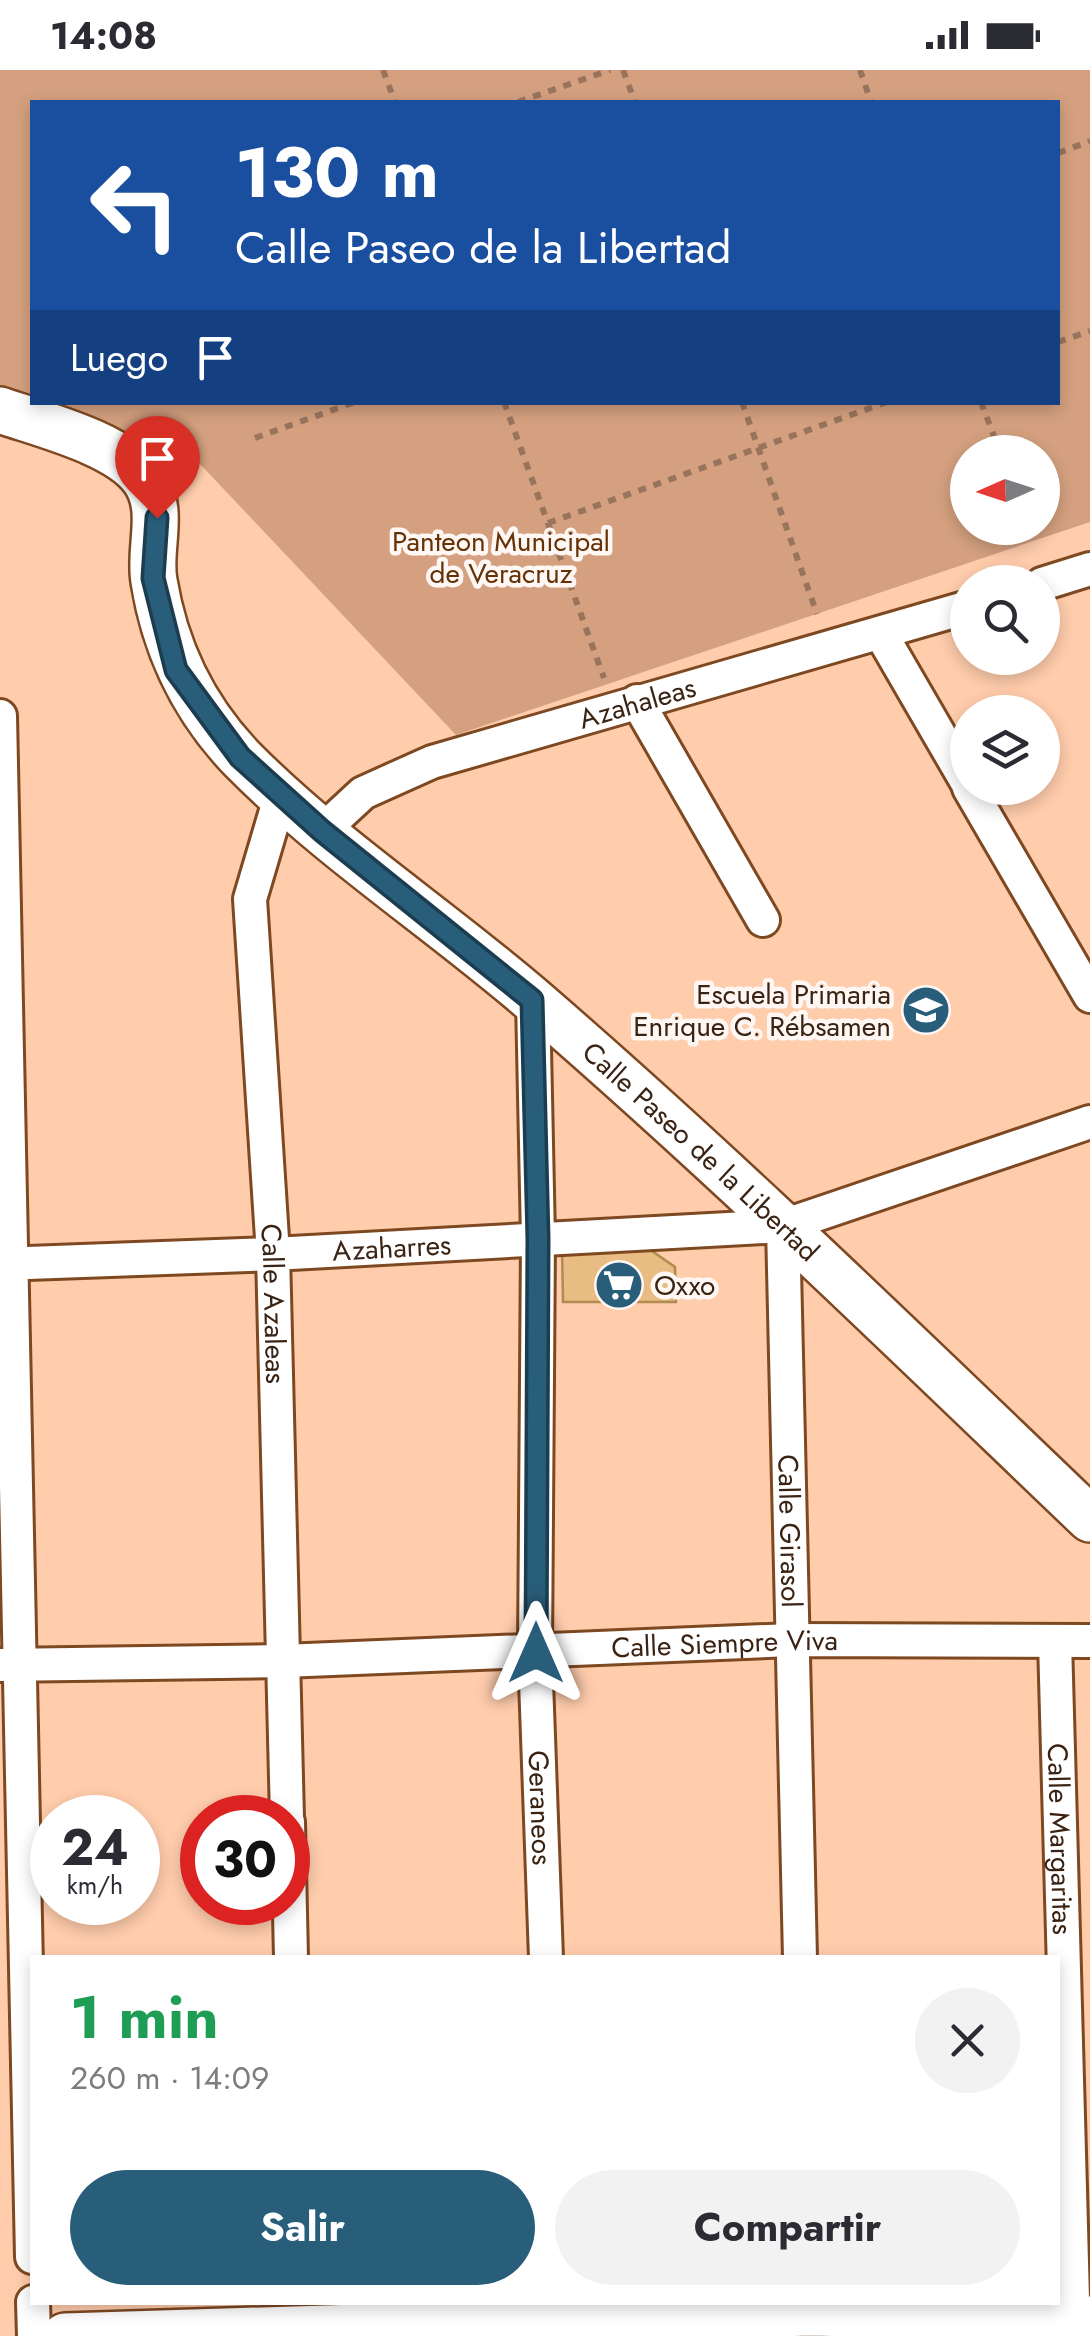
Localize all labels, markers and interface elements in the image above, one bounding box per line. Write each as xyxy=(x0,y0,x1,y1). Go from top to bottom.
text: 14:08 xyxy=(50,8,157,63)
text: 130 m xyxy=(235,122,439,223)
icon: left xyxy=(70,140,200,270)
text: Calle Paseo de la Libertad xyxy=(235,215,731,280)
text: Luego xyxy=(70,330,168,385)
icon: arrive xyxy=(188,330,243,385)
pin xyxy=(115,416,200,519)
icon: arrive xyxy=(130,431,185,486)
north arrow xyxy=(950,435,1060,545)
map controls xyxy=(950,435,1060,805)
park label: Panteon Municipal de Veracruz xyxy=(392,521,610,594)
button: search xyxy=(950,565,1060,675)
street label: Azahaleas xyxy=(574,667,701,740)
button: layers xyxy=(950,695,1060,805)
place label: Escuela Primaria Enrique C. Rébsamen xyxy=(633,974,891,1047)
school or university icon: Escuela Primaria Enrique C. Rébsamen xyxy=(900,984,952,1036)
street label: Calle Paseo de la Libertad xyxy=(573,1032,828,1271)
street label: Calle Azaleas xyxy=(250,1222,296,1384)
street label: Azaharres xyxy=(331,1224,452,1272)
supermarket icon: Oxxo xyxy=(593,1259,645,1311)
place label: Oxxo xyxy=(654,1265,715,1306)
street label: Calle Girasol xyxy=(767,1454,812,1608)
position arrow xyxy=(484,1601,588,1705)
street label: Calle Siempre Viva xyxy=(610,1620,838,1668)
street label: Calle Margaritas xyxy=(1037,1743,1083,1935)
street label: Geraneos xyxy=(518,1750,563,1866)
speed limit sign: 30 xyxy=(180,1795,310,1925)
text: 24 xyxy=(61,1811,129,1884)
text: km/h xyxy=(67,1867,123,1903)
text: 1 min xyxy=(70,1974,219,2061)
button: close xyxy=(915,1988,1020,2093)
text: 260 m · 14:09 xyxy=(70,2055,270,2101)
button: Salir xyxy=(70,2170,535,2285)
button: Compartir xyxy=(555,2170,1020,2285)

